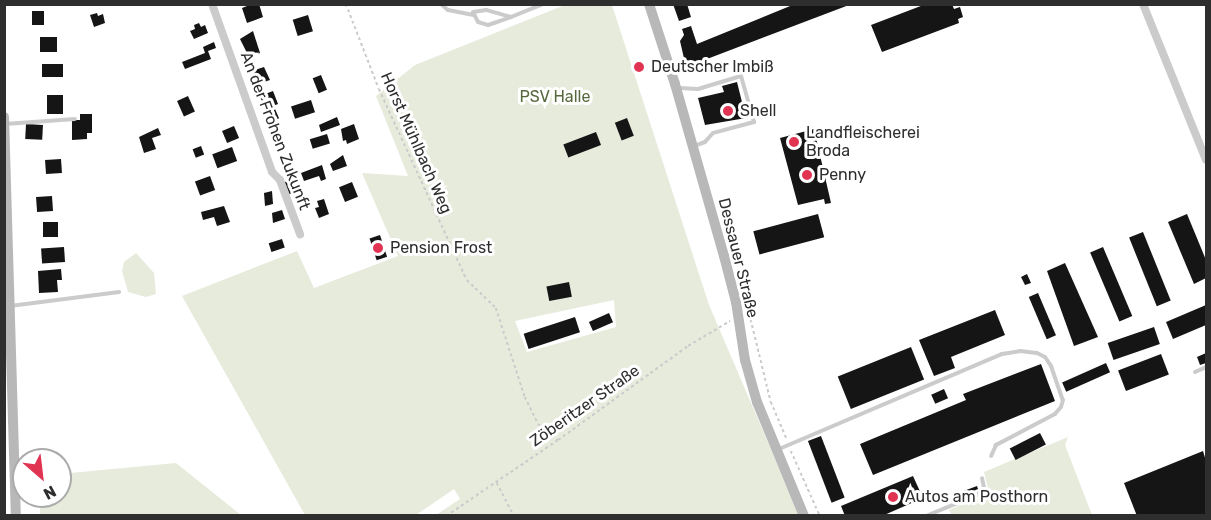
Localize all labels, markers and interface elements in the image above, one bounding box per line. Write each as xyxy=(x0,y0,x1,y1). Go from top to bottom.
street label: An der Frohen Zukunft xyxy=(236,49,314,213)
place label: Deutscher Imbiß xyxy=(651,57,774,77)
marker: Deutscher Imbiß xyxy=(632,60,646,74)
street label: Horst Mühlbach Weg xyxy=(376,69,456,217)
park label: PSV Halle xyxy=(519,87,591,107)
place label: Shell xyxy=(740,101,776,121)
marker: Shell xyxy=(721,104,735,118)
place label: Landfleischerei Broda xyxy=(806,123,920,161)
marker: Landfleischerei Broda xyxy=(787,135,801,149)
place label: Penny xyxy=(819,165,866,185)
marker: Penny xyxy=(800,168,814,182)
street label: Dessauer Straße xyxy=(714,196,762,320)
place label: Pension Frost xyxy=(390,238,492,258)
marker: Pension Frost xyxy=(371,241,385,255)
street label: Zöberitzer Straße xyxy=(526,361,644,451)
north arrow xyxy=(12,448,72,508)
text: N xyxy=(40,481,59,504)
place label: Autos am Posthorn xyxy=(905,487,1048,507)
marker: Autos am Posthorn xyxy=(886,490,900,504)

